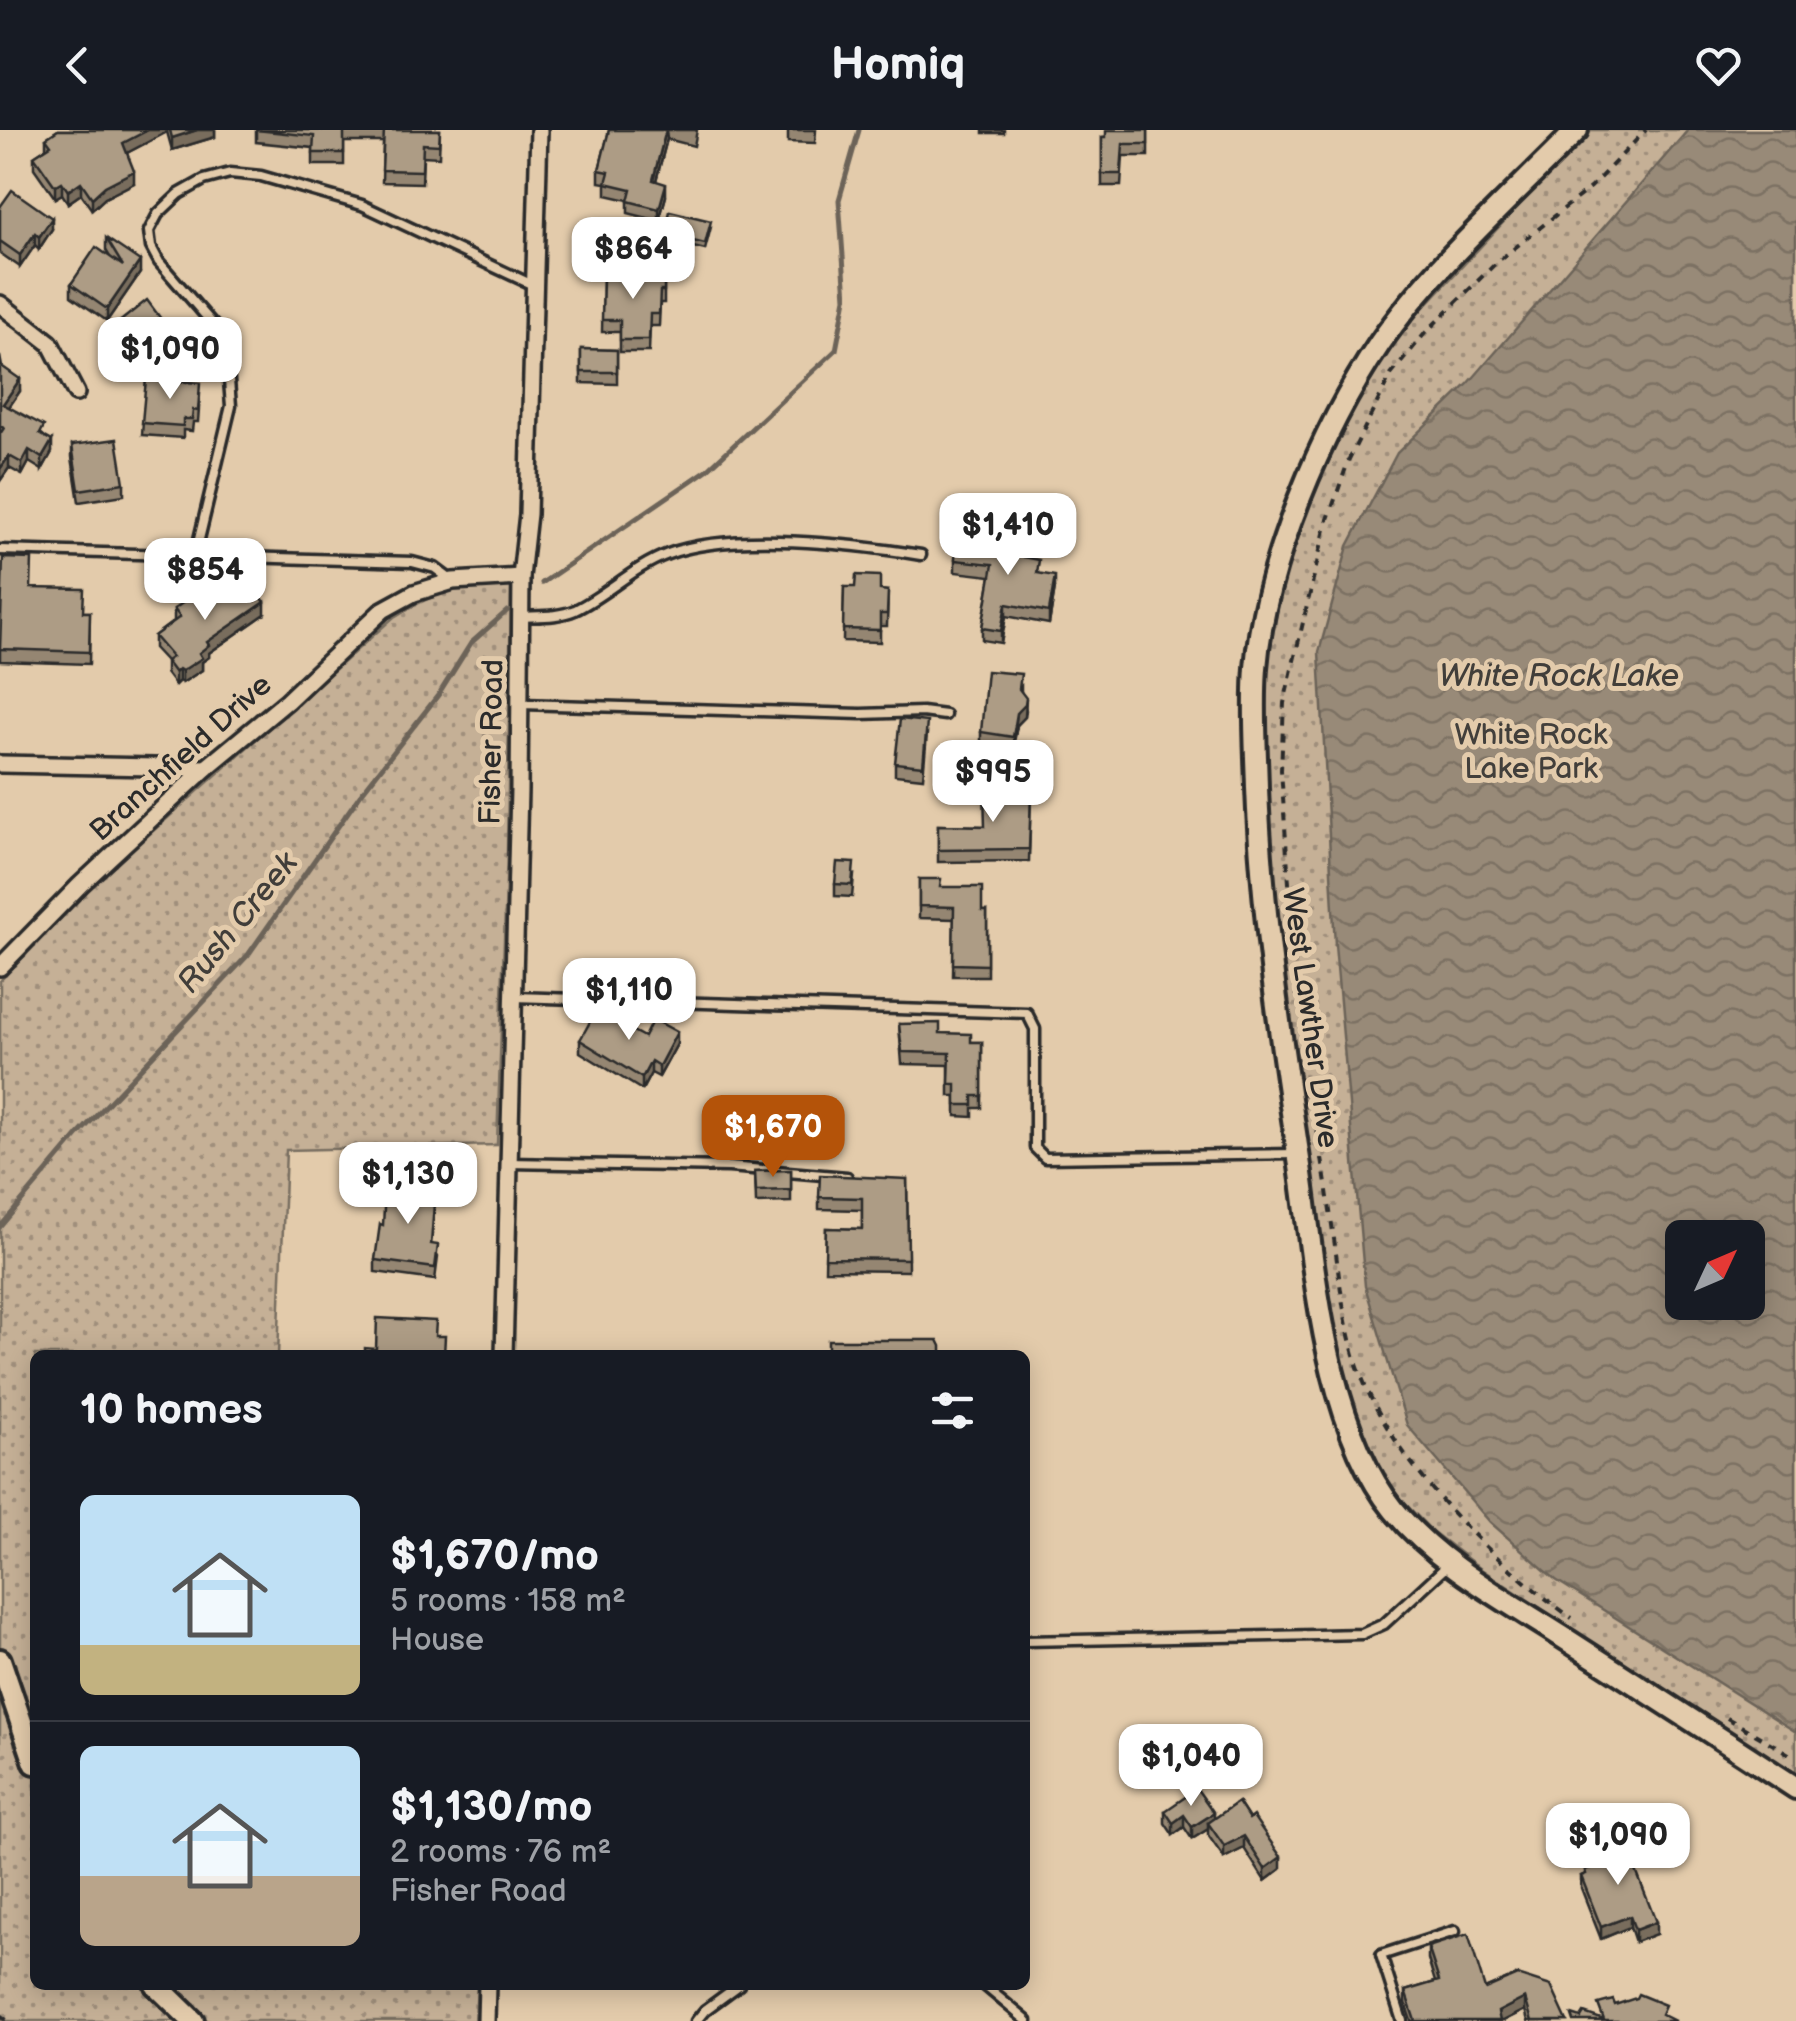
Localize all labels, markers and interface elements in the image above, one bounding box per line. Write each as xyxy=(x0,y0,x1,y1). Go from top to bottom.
icon: back xyxy=(50,38,105,93)
text: Homiq xyxy=(831,38,965,93)
icon: heart xyxy=(1691,38,1746,93)
pin: $864 xyxy=(574,217,692,302)
text: $864 xyxy=(594,230,672,269)
pin: $1,090 xyxy=(89,317,251,402)
text: $1,090 xyxy=(120,330,220,369)
pin: $1,410 xyxy=(927,493,1089,578)
text: $1,410 xyxy=(961,506,1055,545)
pin: $854 xyxy=(146,538,264,623)
text: $854 xyxy=(166,551,244,590)
water label: White Rock Lake xyxy=(1439,657,1679,696)
street label: Fisher Road xyxy=(473,659,511,825)
street label: Branchfield Drive xyxy=(83,667,279,849)
park label: White Rock Lake Park xyxy=(1454,717,1608,787)
pin: $995 xyxy=(934,740,1052,825)
text: $995 xyxy=(954,753,1032,792)
water label: Rush Creek xyxy=(169,844,307,1001)
street label: West Lawther Drive xyxy=(1274,886,1346,1150)
pin: $1,110 xyxy=(548,958,710,1043)
text: $1,110 xyxy=(585,971,673,1010)
pin: $1,670 xyxy=(692,1095,854,1180)
text: $1,670 xyxy=(724,1108,822,1147)
pin: $1,130 xyxy=(327,1142,489,1227)
text: $1,130 xyxy=(361,1155,455,1194)
north arrow xyxy=(1665,1220,1765,1320)
map controls xyxy=(1665,1220,1765,1320)
icon: filters xyxy=(925,1383,980,1438)
text: 10 homes xyxy=(80,1385,263,1436)
text: $1,670/mo xyxy=(390,1531,599,1582)
icon: home xyxy=(160,1535,280,1655)
text: 5 rooms · 158 m² xyxy=(390,1582,626,1621)
text: House xyxy=(390,1621,484,1660)
pin: $1,040 xyxy=(1110,1724,1272,1809)
text: $1,040 xyxy=(1141,1737,1241,1776)
text: $1,130/mo xyxy=(390,1782,592,1833)
icon: home xyxy=(160,1786,280,1906)
pin: $1,090 xyxy=(1537,1803,1699,1888)
text: $1,090 xyxy=(1568,1816,1668,1855)
text: 2 rooms · 76 m² xyxy=(390,1833,611,1872)
text: Fisher Road xyxy=(390,1872,567,1911)

